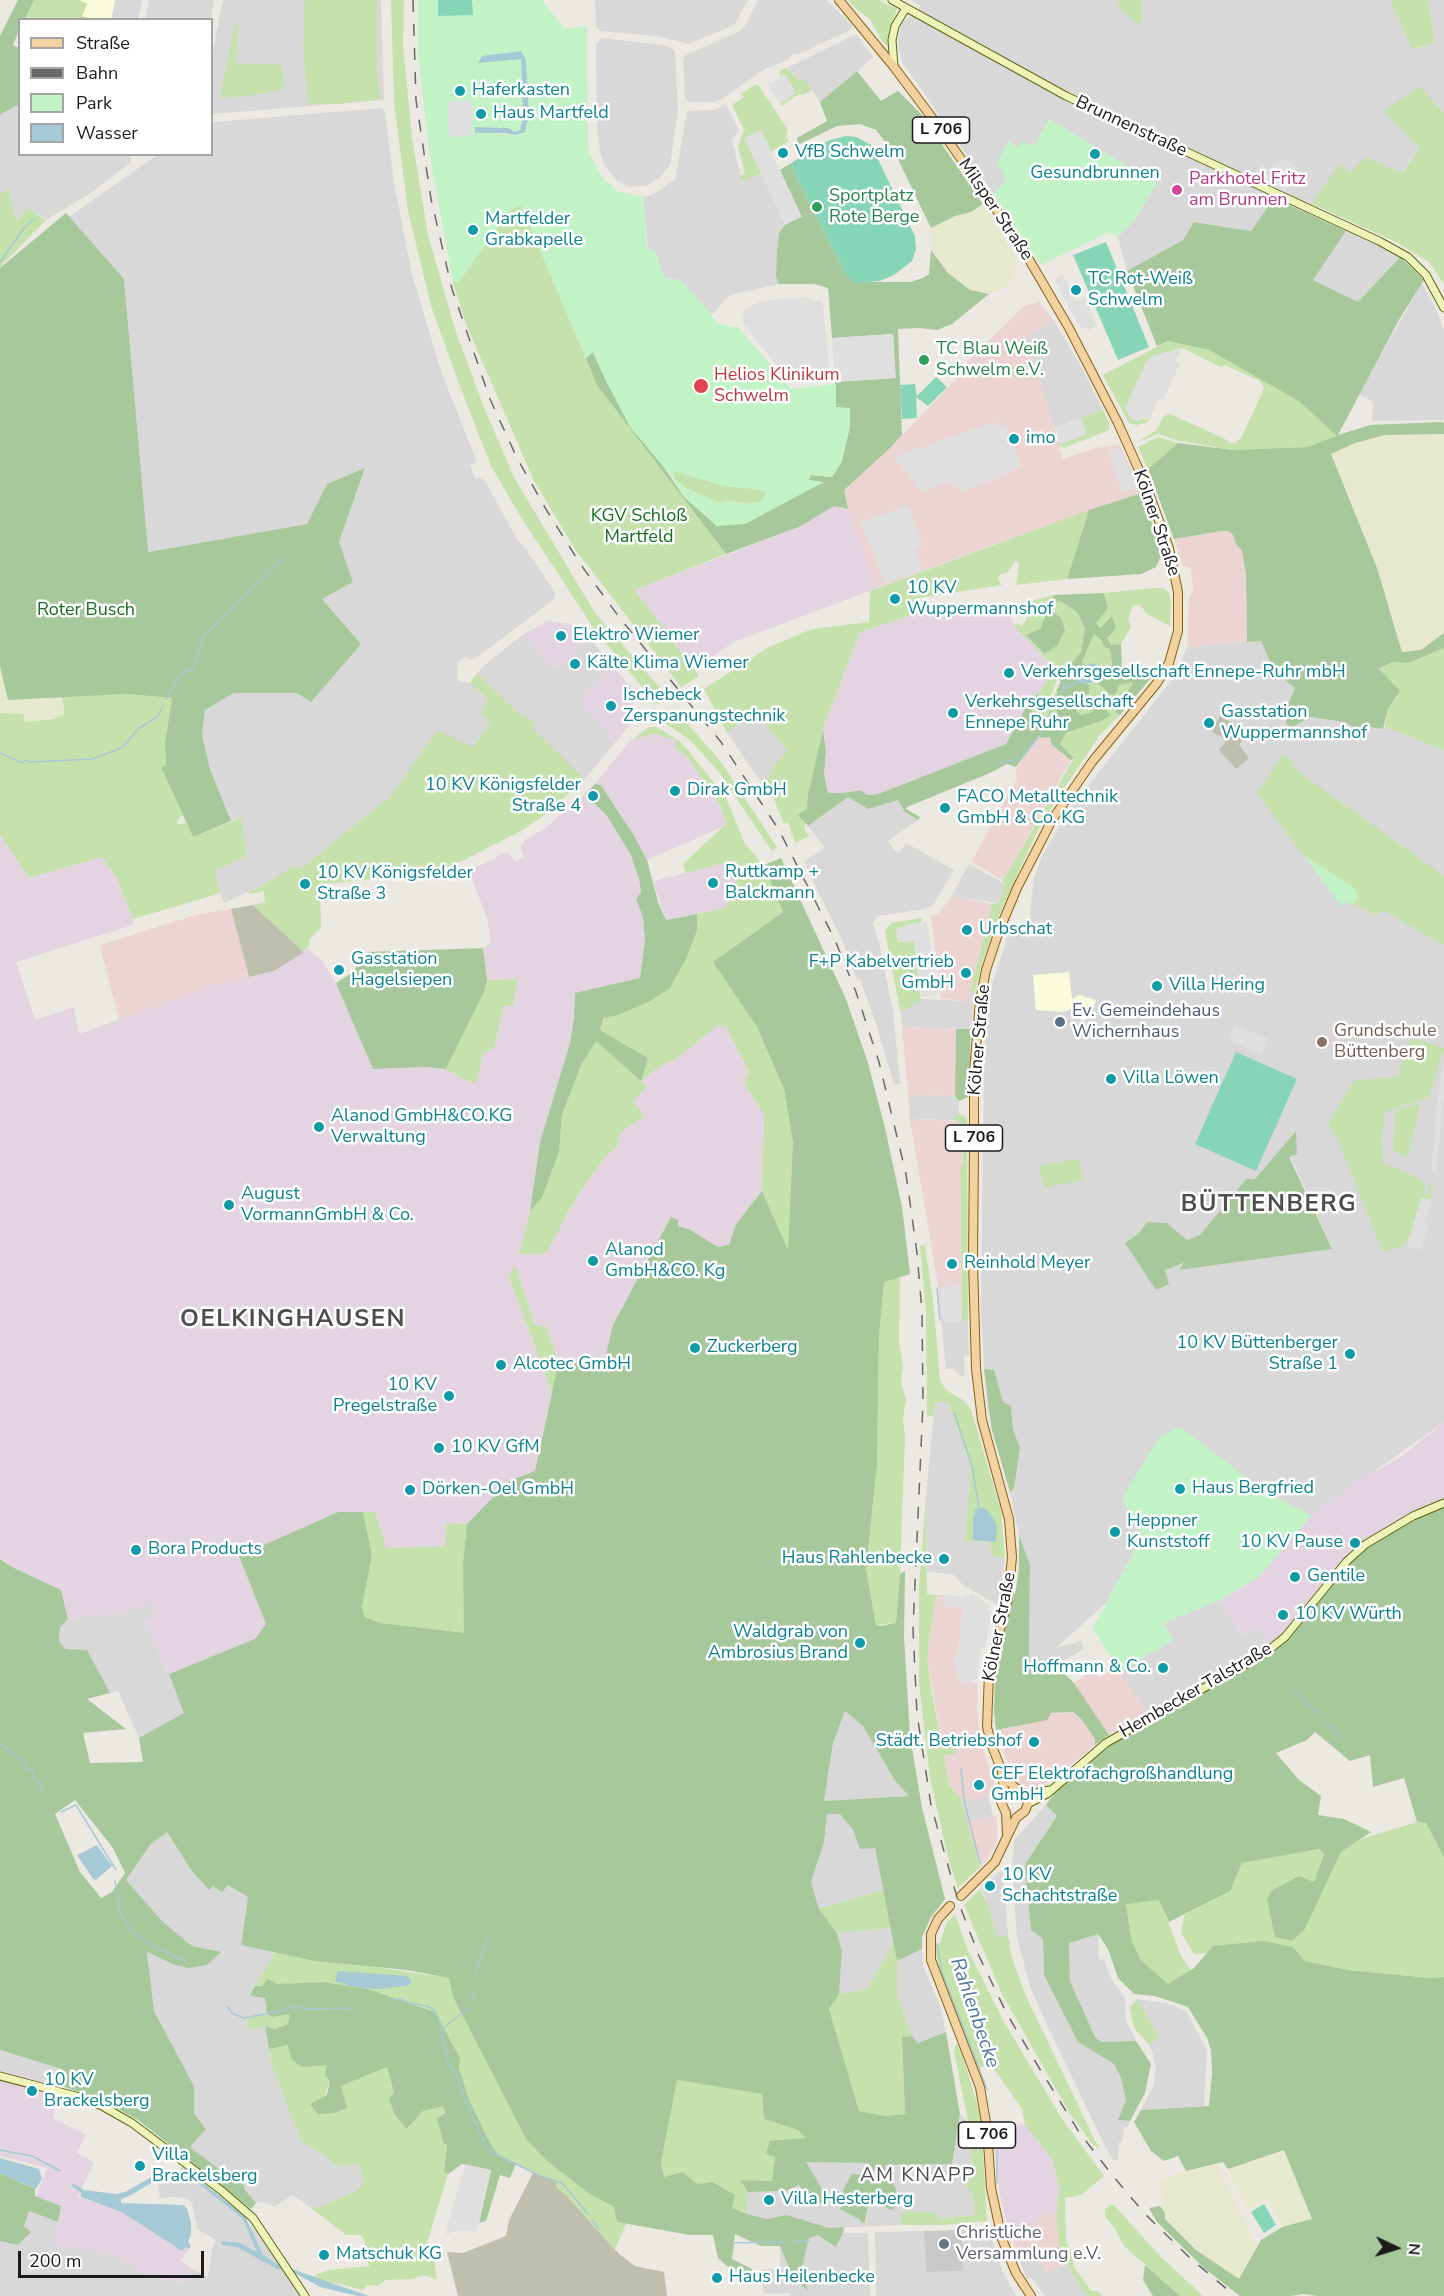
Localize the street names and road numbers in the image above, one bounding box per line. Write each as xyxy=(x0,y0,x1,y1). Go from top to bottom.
street label: Brunnenstraße xyxy=(1072,92,1190,162)
road number: L 706 xyxy=(912,117,970,143)
street label: Milsper Straße xyxy=(953,155,1037,265)
street label: Kölner Straße xyxy=(1128,467,1184,579)
street label: Kölner Straße xyxy=(964,984,996,1096)
road number: L 706 xyxy=(946,1125,1002,1151)
street label: Kölner Straße xyxy=(979,1570,1021,1684)
street label: Hembecker Talstraße xyxy=(1116,1639,1276,1743)
road number: L 706 xyxy=(958,2122,1016,2148)

